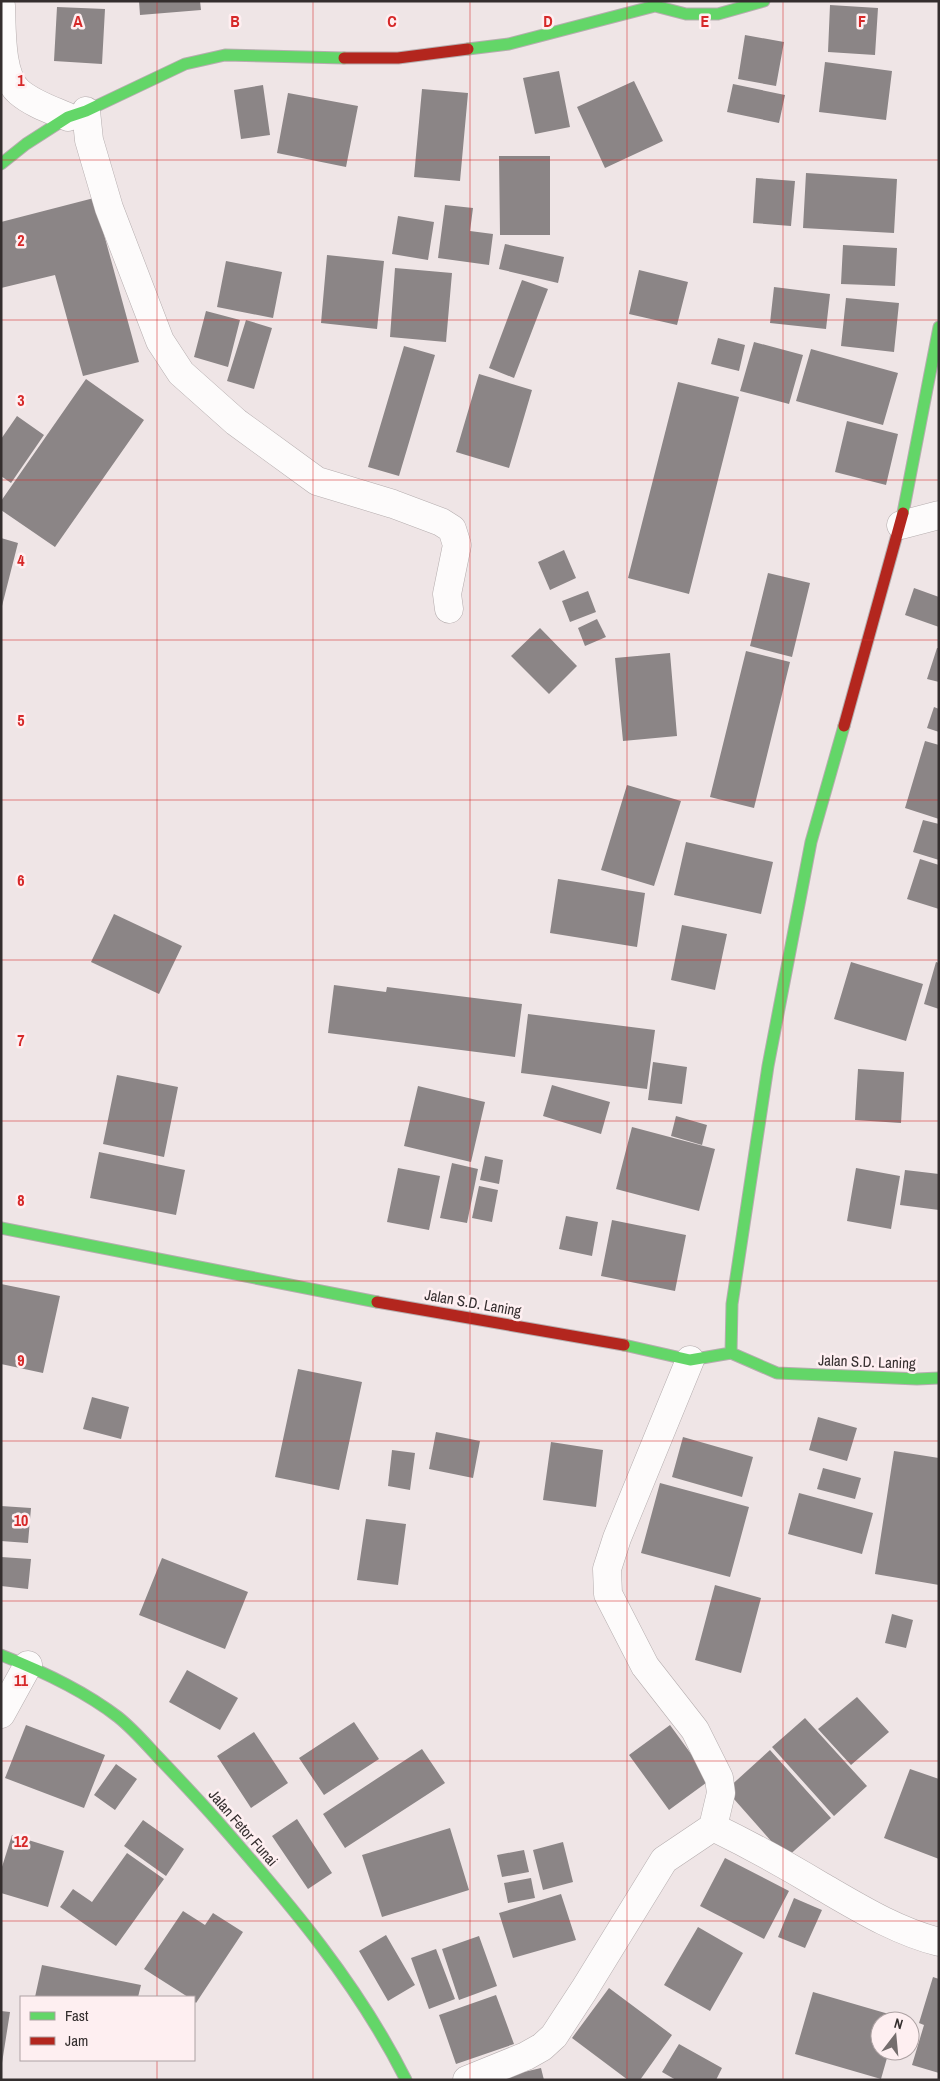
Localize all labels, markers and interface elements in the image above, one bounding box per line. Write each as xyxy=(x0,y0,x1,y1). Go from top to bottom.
text: A xyxy=(73,10,83,32)
text: B xyxy=(230,10,240,32)
text: C xyxy=(387,10,397,32)
text: D xyxy=(543,10,553,32)
text: E xyxy=(701,10,710,32)
text: F xyxy=(858,10,866,32)
text: 1 xyxy=(17,69,25,91)
text: 2 xyxy=(17,229,25,251)
text: 3 xyxy=(17,389,25,411)
text: 4 xyxy=(17,549,25,571)
text: 5 xyxy=(17,709,25,731)
text: 6 xyxy=(17,869,25,891)
text: 7 xyxy=(17,1029,25,1051)
text: 8 xyxy=(17,1189,25,1211)
street label: Jalan S.D. Laning xyxy=(423,1284,523,1321)
text: 9 xyxy=(17,1349,25,1371)
street label: Jalan S.D. Laning xyxy=(818,1349,916,1374)
text: 10 xyxy=(14,1509,28,1531)
text: 11 xyxy=(14,1669,29,1691)
street label: Jalan Fetor Funai xyxy=(204,1785,283,1871)
text: 12 xyxy=(14,1830,28,1852)
legend xyxy=(20,1996,195,2061)
text: Fast xyxy=(65,2005,89,2026)
north arrow xyxy=(870,2011,920,2061)
text: N xyxy=(892,2014,905,2033)
text: Jam xyxy=(65,2030,88,2051)

